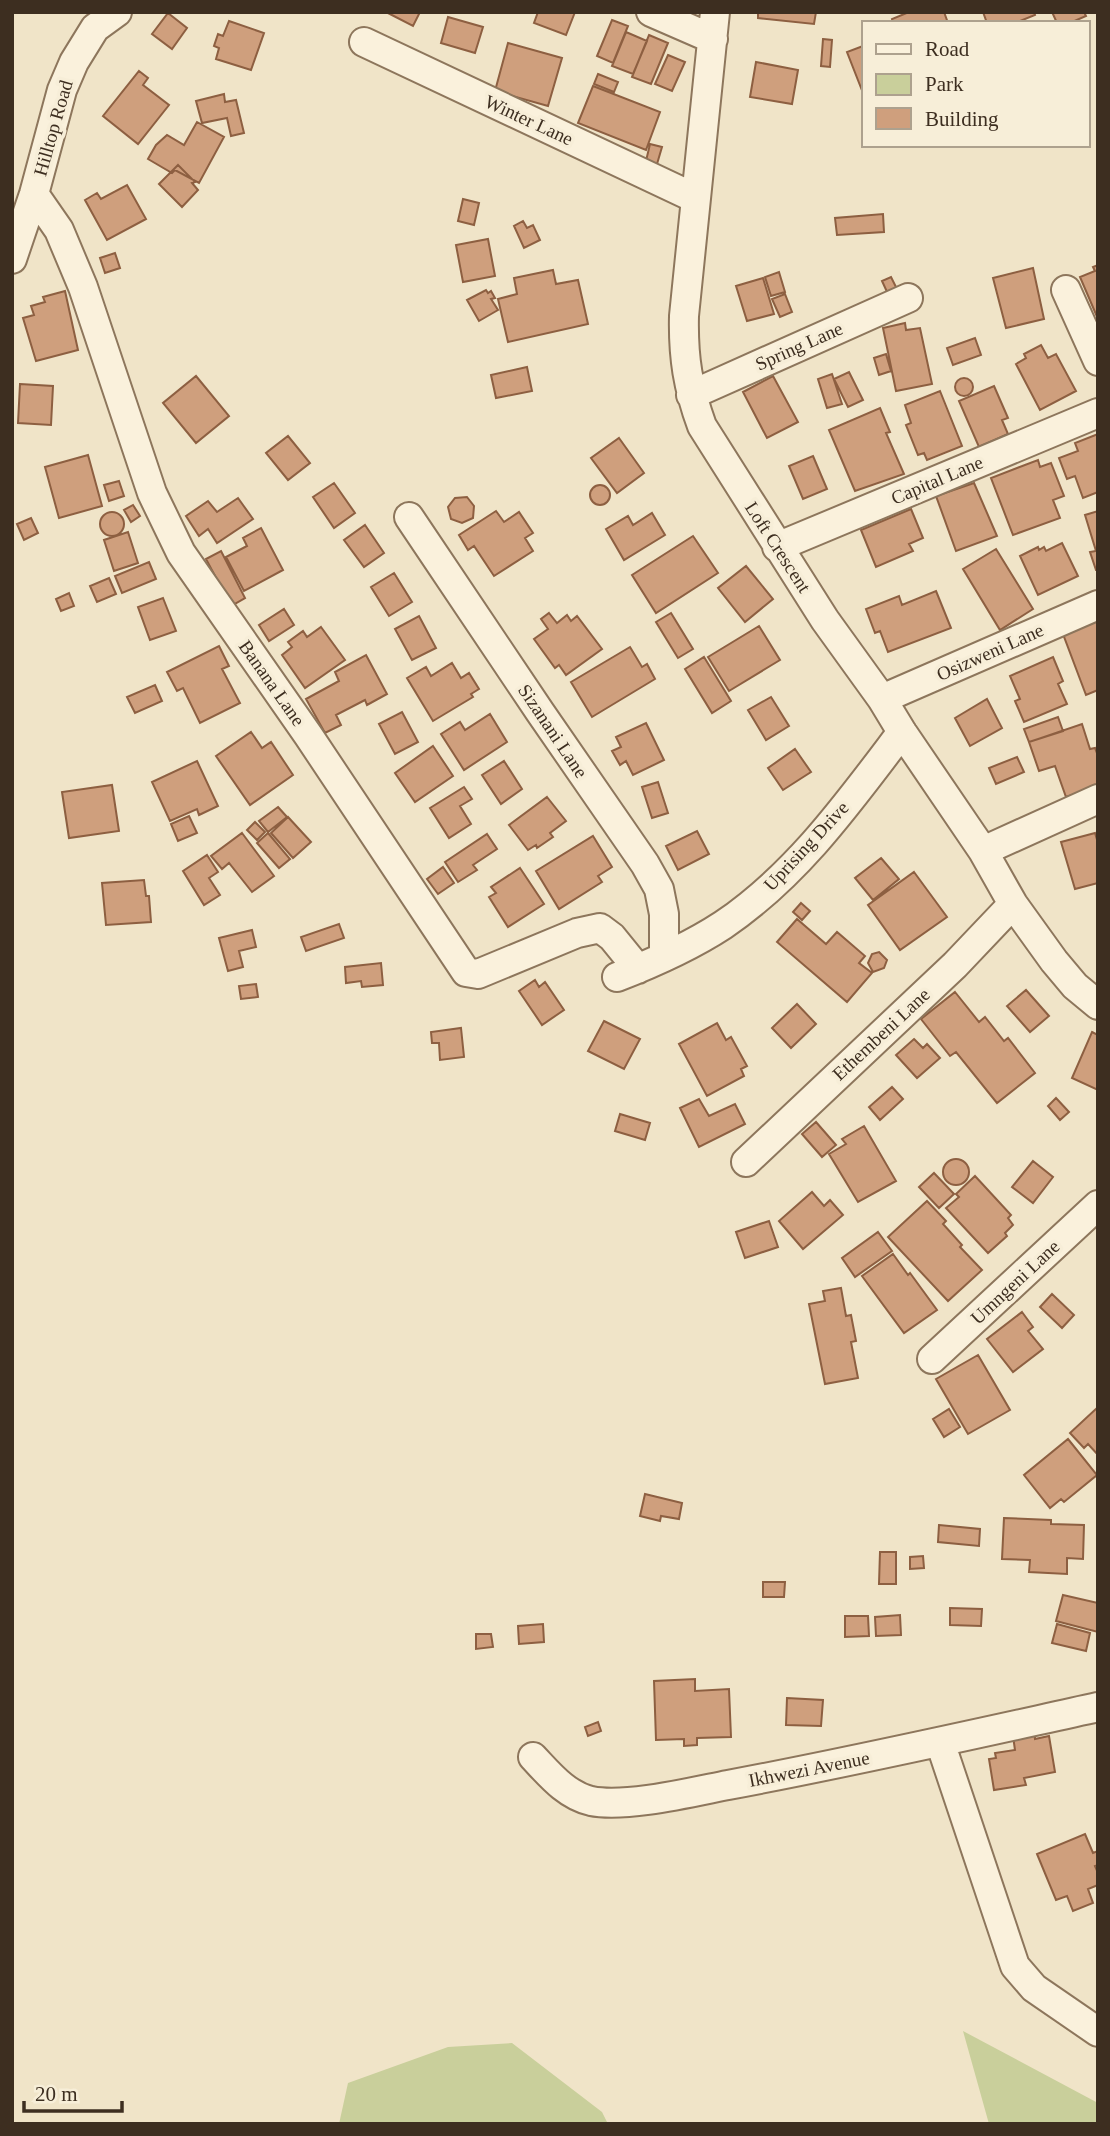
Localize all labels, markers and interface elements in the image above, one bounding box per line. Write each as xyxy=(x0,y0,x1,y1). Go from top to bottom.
legend xyxy=(862,21,1089,147)
text: Road xyxy=(925,37,970,61)
text: Park xyxy=(925,72,964,96)
street label: Hilltop Road xyxy=(29,77,77,178)
street label: Winter Lane xyxy=(482,90,576,150)
text: Building xyxy=(925,107,999,131)
street label: Spring Lane xyxy=(752,317,846,375)
street label: Capital Lane xyxy=(888,451,986,509)
street label: Loft Crescent xyxy=(741,498,816,597)
street label: Osizweni Lane xyxy=(933,619,1047,685)
street label: Banana Lane xyxy=(235,636,309,730)
street label: Sizanani Lane xyxy=(514,680,592,782)
street label: Uprising Drive xyxy=(759,797,853,895)
street label: Ethembeni Lane xyxy=(828,984,934,1084)
street label: Umngeni Lane xyxy=(966,1236,1064,1328)
street label: Ikhwezi Avenue xyxy=(747,1747,871,1791)
scale bar xyxy=(24,2070,122,2114)
text: 20 m xyxy=(35,2082,78,2106)

